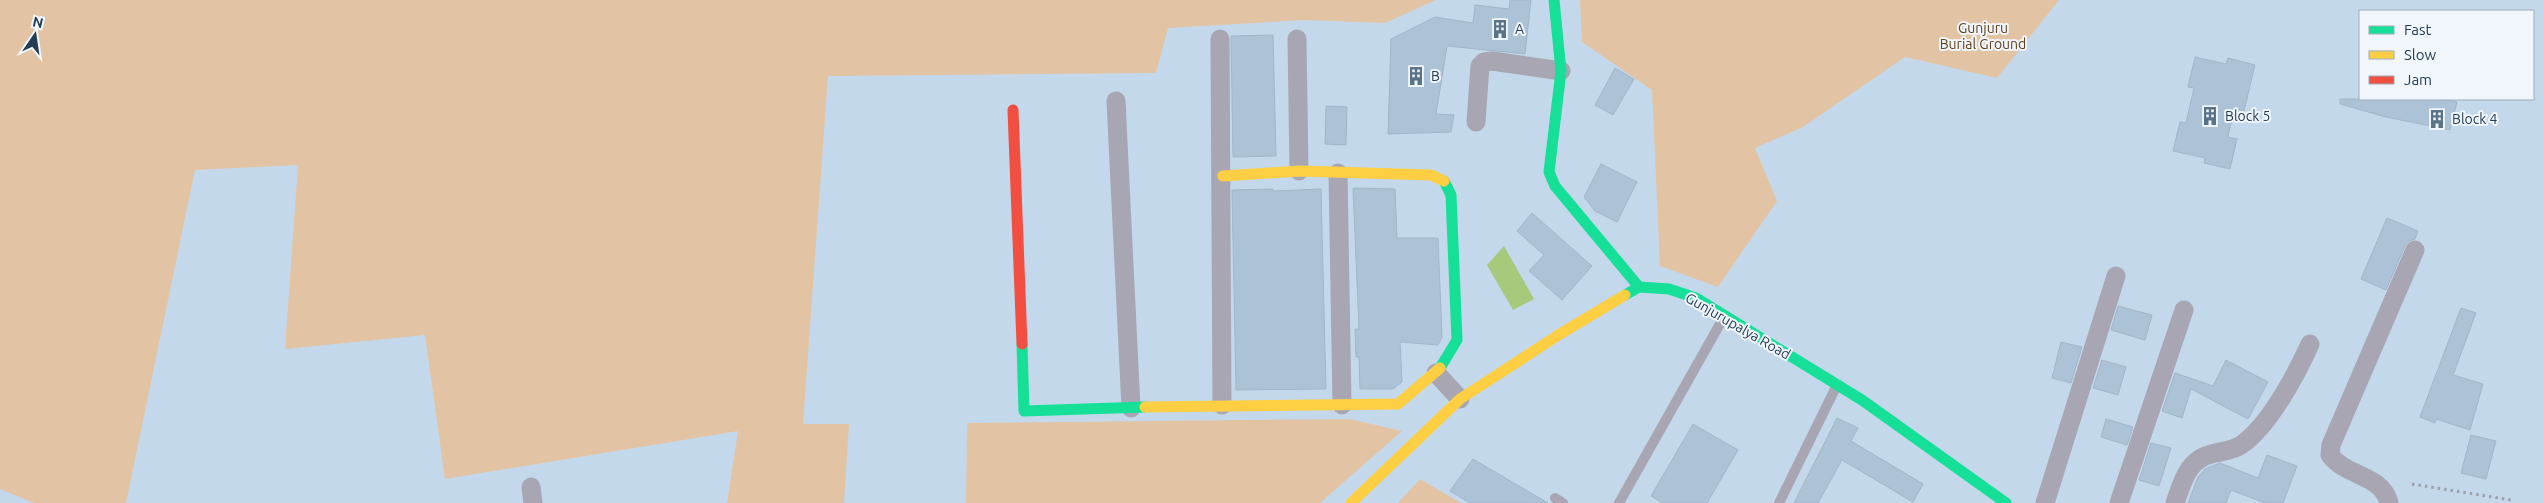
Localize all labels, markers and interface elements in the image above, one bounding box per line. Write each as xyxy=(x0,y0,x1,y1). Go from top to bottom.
north arrow xyxy=(10,10,60,60)
legend xyxy=(2359,10,2534,100)
text: N xyxy=(31,13,45,31)
building icon: A xyxy=(1489,18,1511,40)
park label: Gunjuru Burial Ground xyxy=(1940,20,2026,52)
place label: A xyxy=(1515,21,1524,37)
text: Fast xyxy=(2404,21,2432,38)
text: Slow xyxy=(2404,46,2437,63)
building icon: B xyxy=(1405,65,1427,87)
place label: B xyxy=(1431,68,1440,84)
text: Jam xyxy=(2404,71,2432,88)
building icon: Block 5 xyxy=(2199,105,2221,127)
place label: Block 5 xyxy=(2225,108,2270,124)
building icon: Block 4 xyxy=(2426,108,2448,130)
place label: Block 4 xyxy=(2452,111,2498,127)
street label: Gunjurupalya Road xyxy=(1683,289,1793,363)

